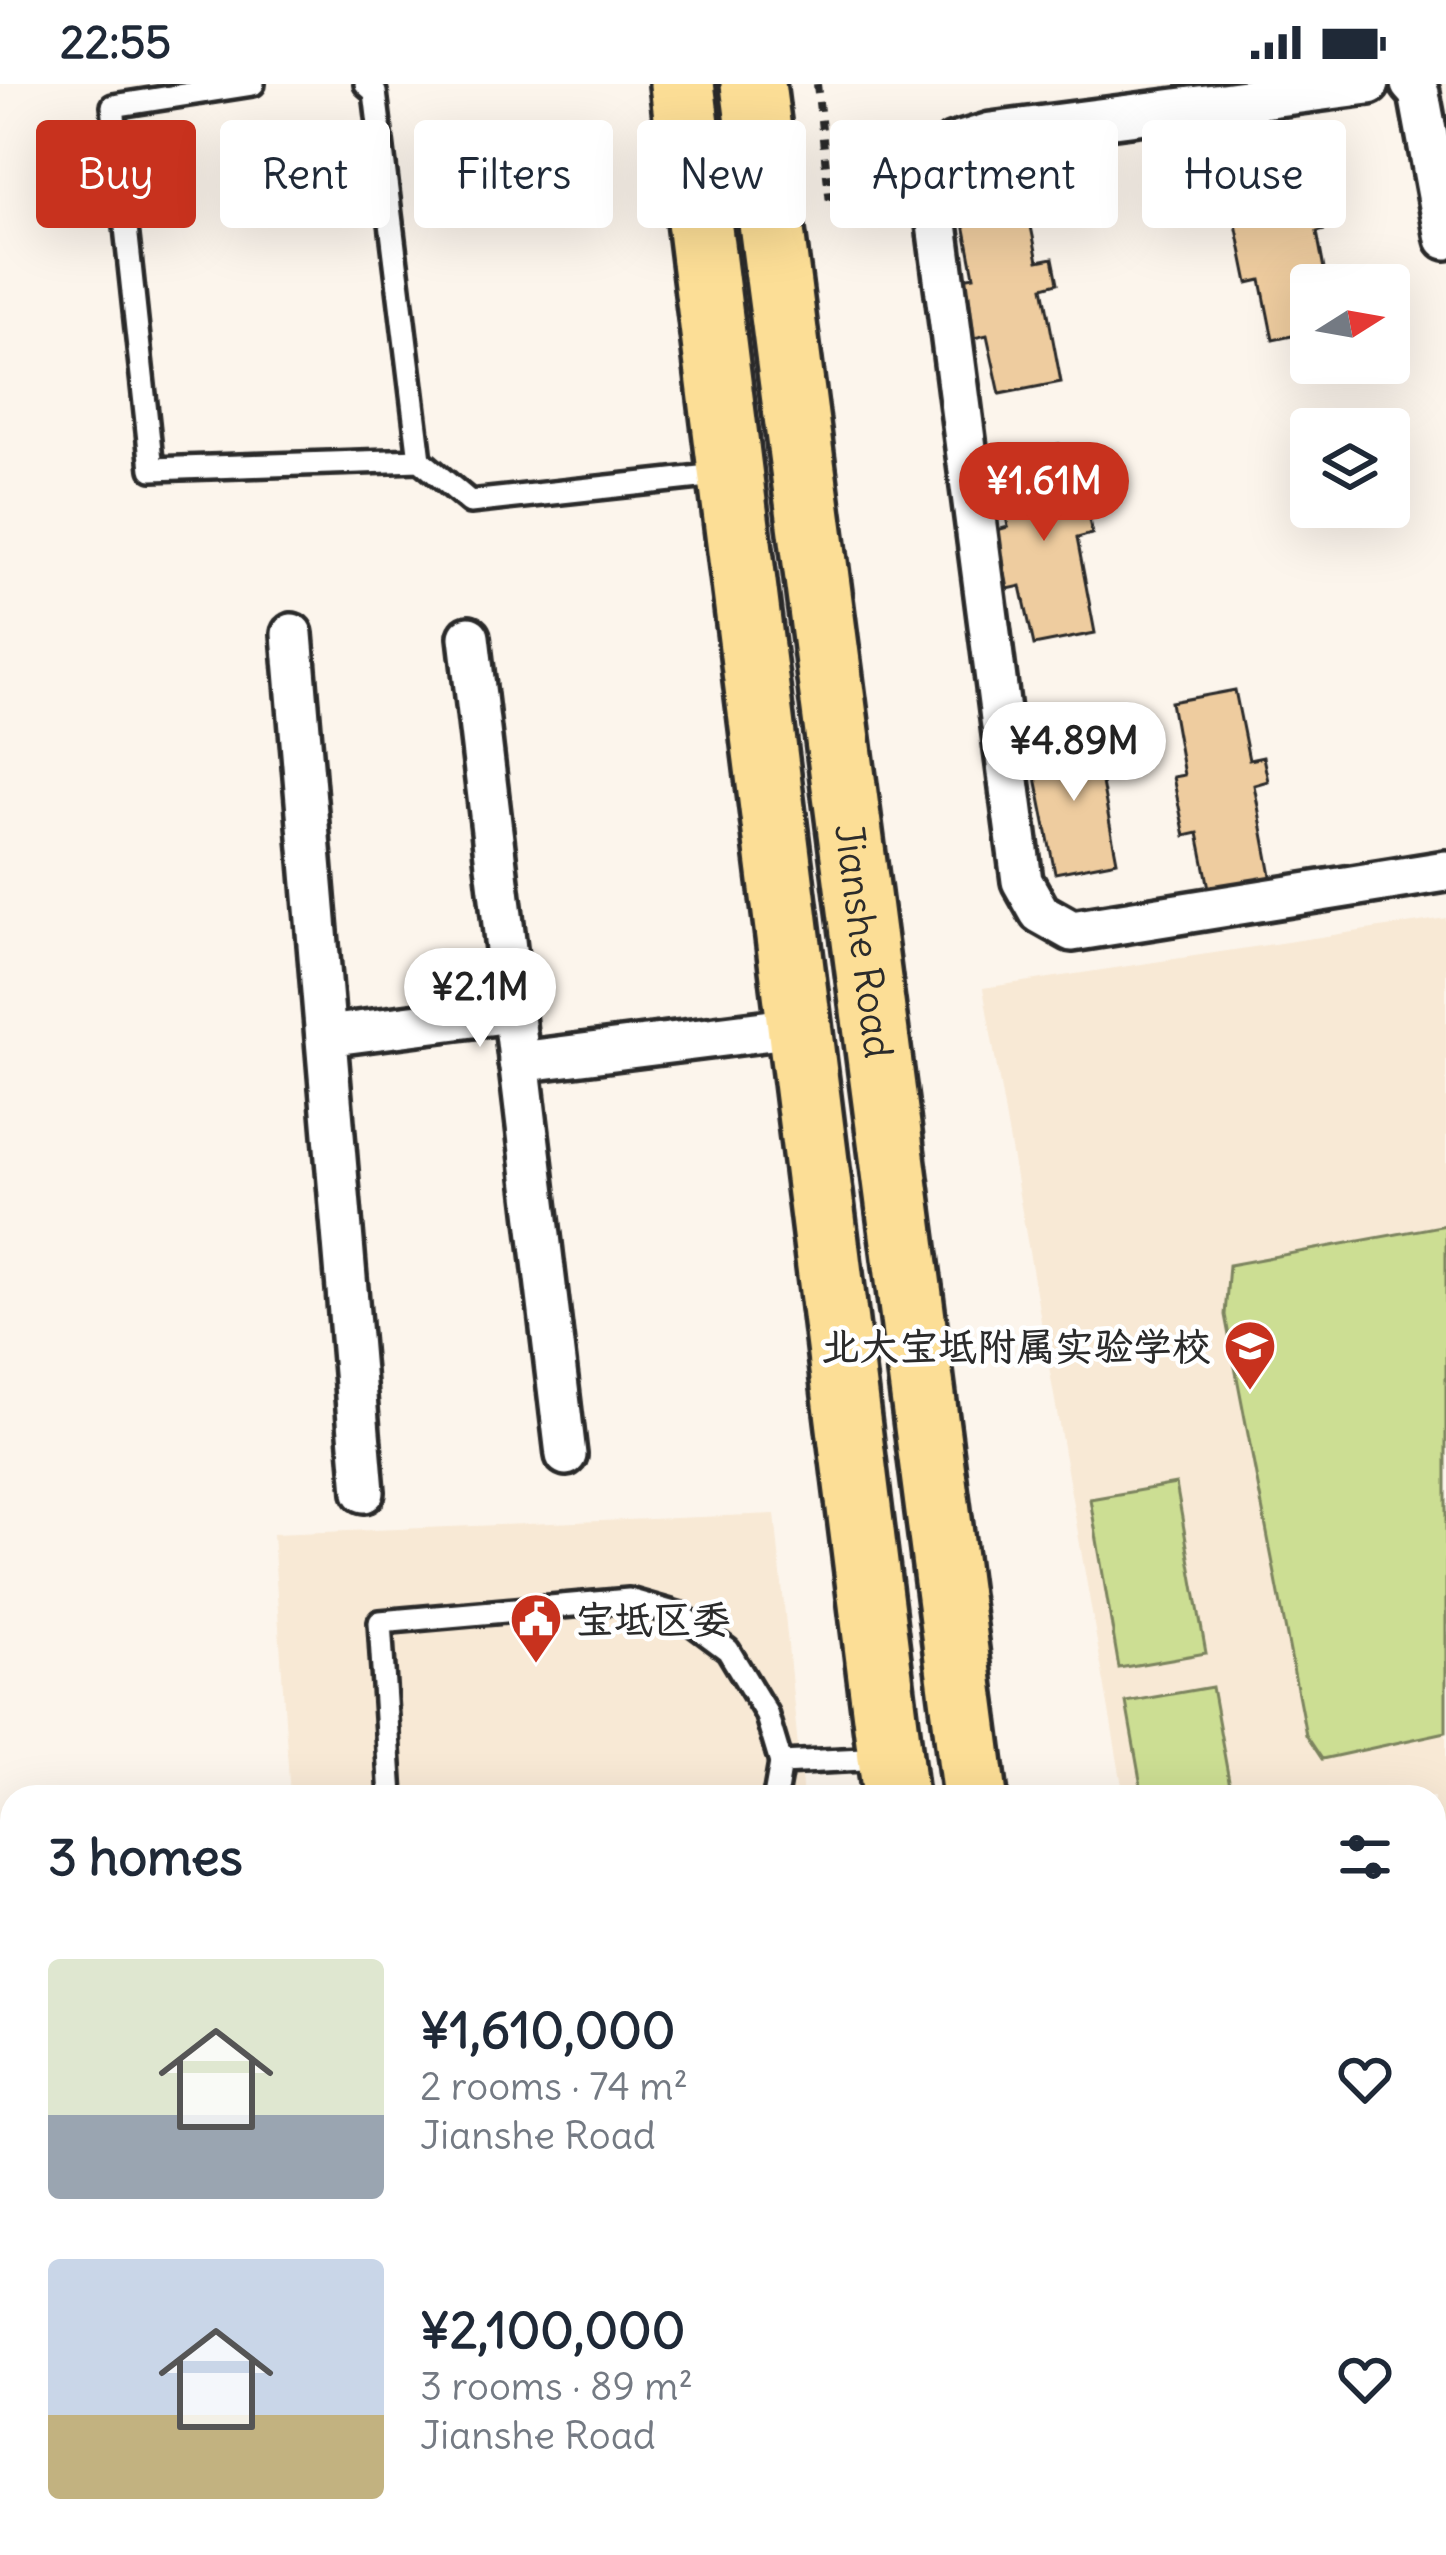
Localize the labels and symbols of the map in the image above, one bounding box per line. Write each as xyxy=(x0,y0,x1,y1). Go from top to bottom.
north arrow xyxy=(1290,264,1410,384)
pin: ¥1.61M xyxy=(946,442,1142,544)
pin: ¥4.89M xyxy=(976,702,1172,804)
street label: Jianshe Road xyxy=(824,821,903,1061)
pin: ¥2.1M xyxy=(396,948,564,1050)
school or university icon: 北大宝坻附属实验学校 xyxy=(1222,1318,1278,1392)
place label: 北大宝坻附属实验学校 xyxy=(821,1322,1211,1371)
public building icon: 宝坻区委 xyxy=(508,1591,564,1665)
place label: 宝坻区委 xyxy=(575,1595,731,1644)

